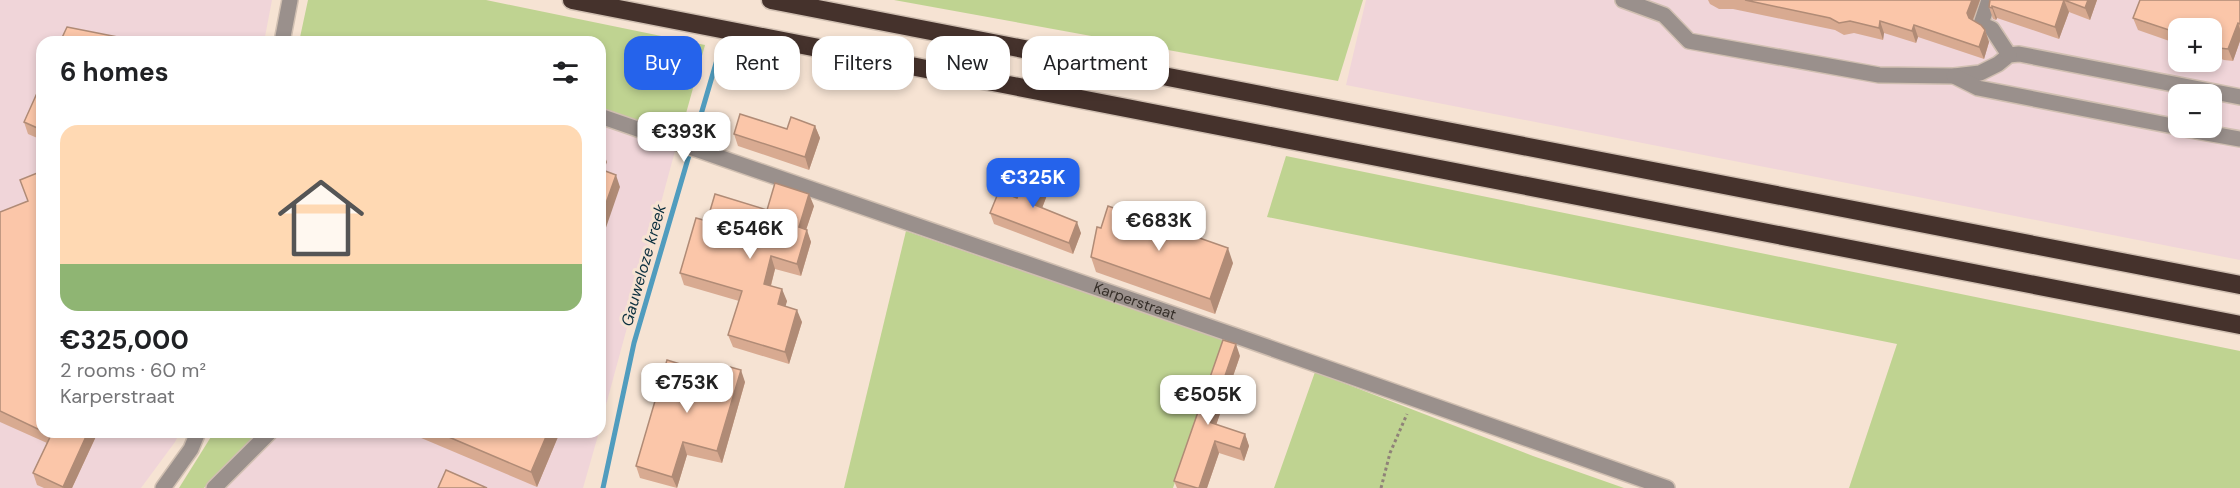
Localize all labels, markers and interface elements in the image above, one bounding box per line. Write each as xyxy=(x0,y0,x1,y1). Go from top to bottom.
map controls xyxy=(2168,18,2222,138)
button: + xyxy=(2168,18,2222,72)
chip: Buy xyxy=(624,36,702,90)
chip: Rent xyxy=(714,36,800,90)
chip: Filters xyxy=(812,36,914,90)
chip: New xyxy=(926,36,1010,90)
chip: Apartment xyxy=(1022,36,1169,90)
text: 6 homes xyxy=(60,55,168,89)
icon: filters xyxy=(549,56,582,89)
button: − xyxy=(2168,84,2222,138)
pin: €393K xyxy=(642,112,726,163)
text: €393K xyxy=(651,118,717,144)
pin: €325K xyxy=(991,158,1075,209)
icon: home xyxy=(267,164,375,272)
text: €325K xyxy=(1001,164,1065,190)
water label: Gauweloze kreek xyxy=(616,201,671,329)
pin: €683K xyxy=(1117,201,1201,252)
text: €683K xyxy=(1126,207,1192,233)
pin: €546K xyxy=(708,209,792,260)
text: €546K xyxy=(717,215,783,241)
street label: Karperstraat xyxy=(1091,277,1179,325)
text: €325,000 xyxy=(60,323,189,357)
text: 2 rooms · 60 m² xyxy=(60,357,206,383)
pin: €753K xyxy=(645,363,729,414)
text: €753K xyxy=(655,369,719,395)
pin: €505K xyxy=(1166,375,1250,426)
text: €505K xyxy=(1174,381,1242,407)
text: Karperstraat xyxy=(60,383,175,409)

